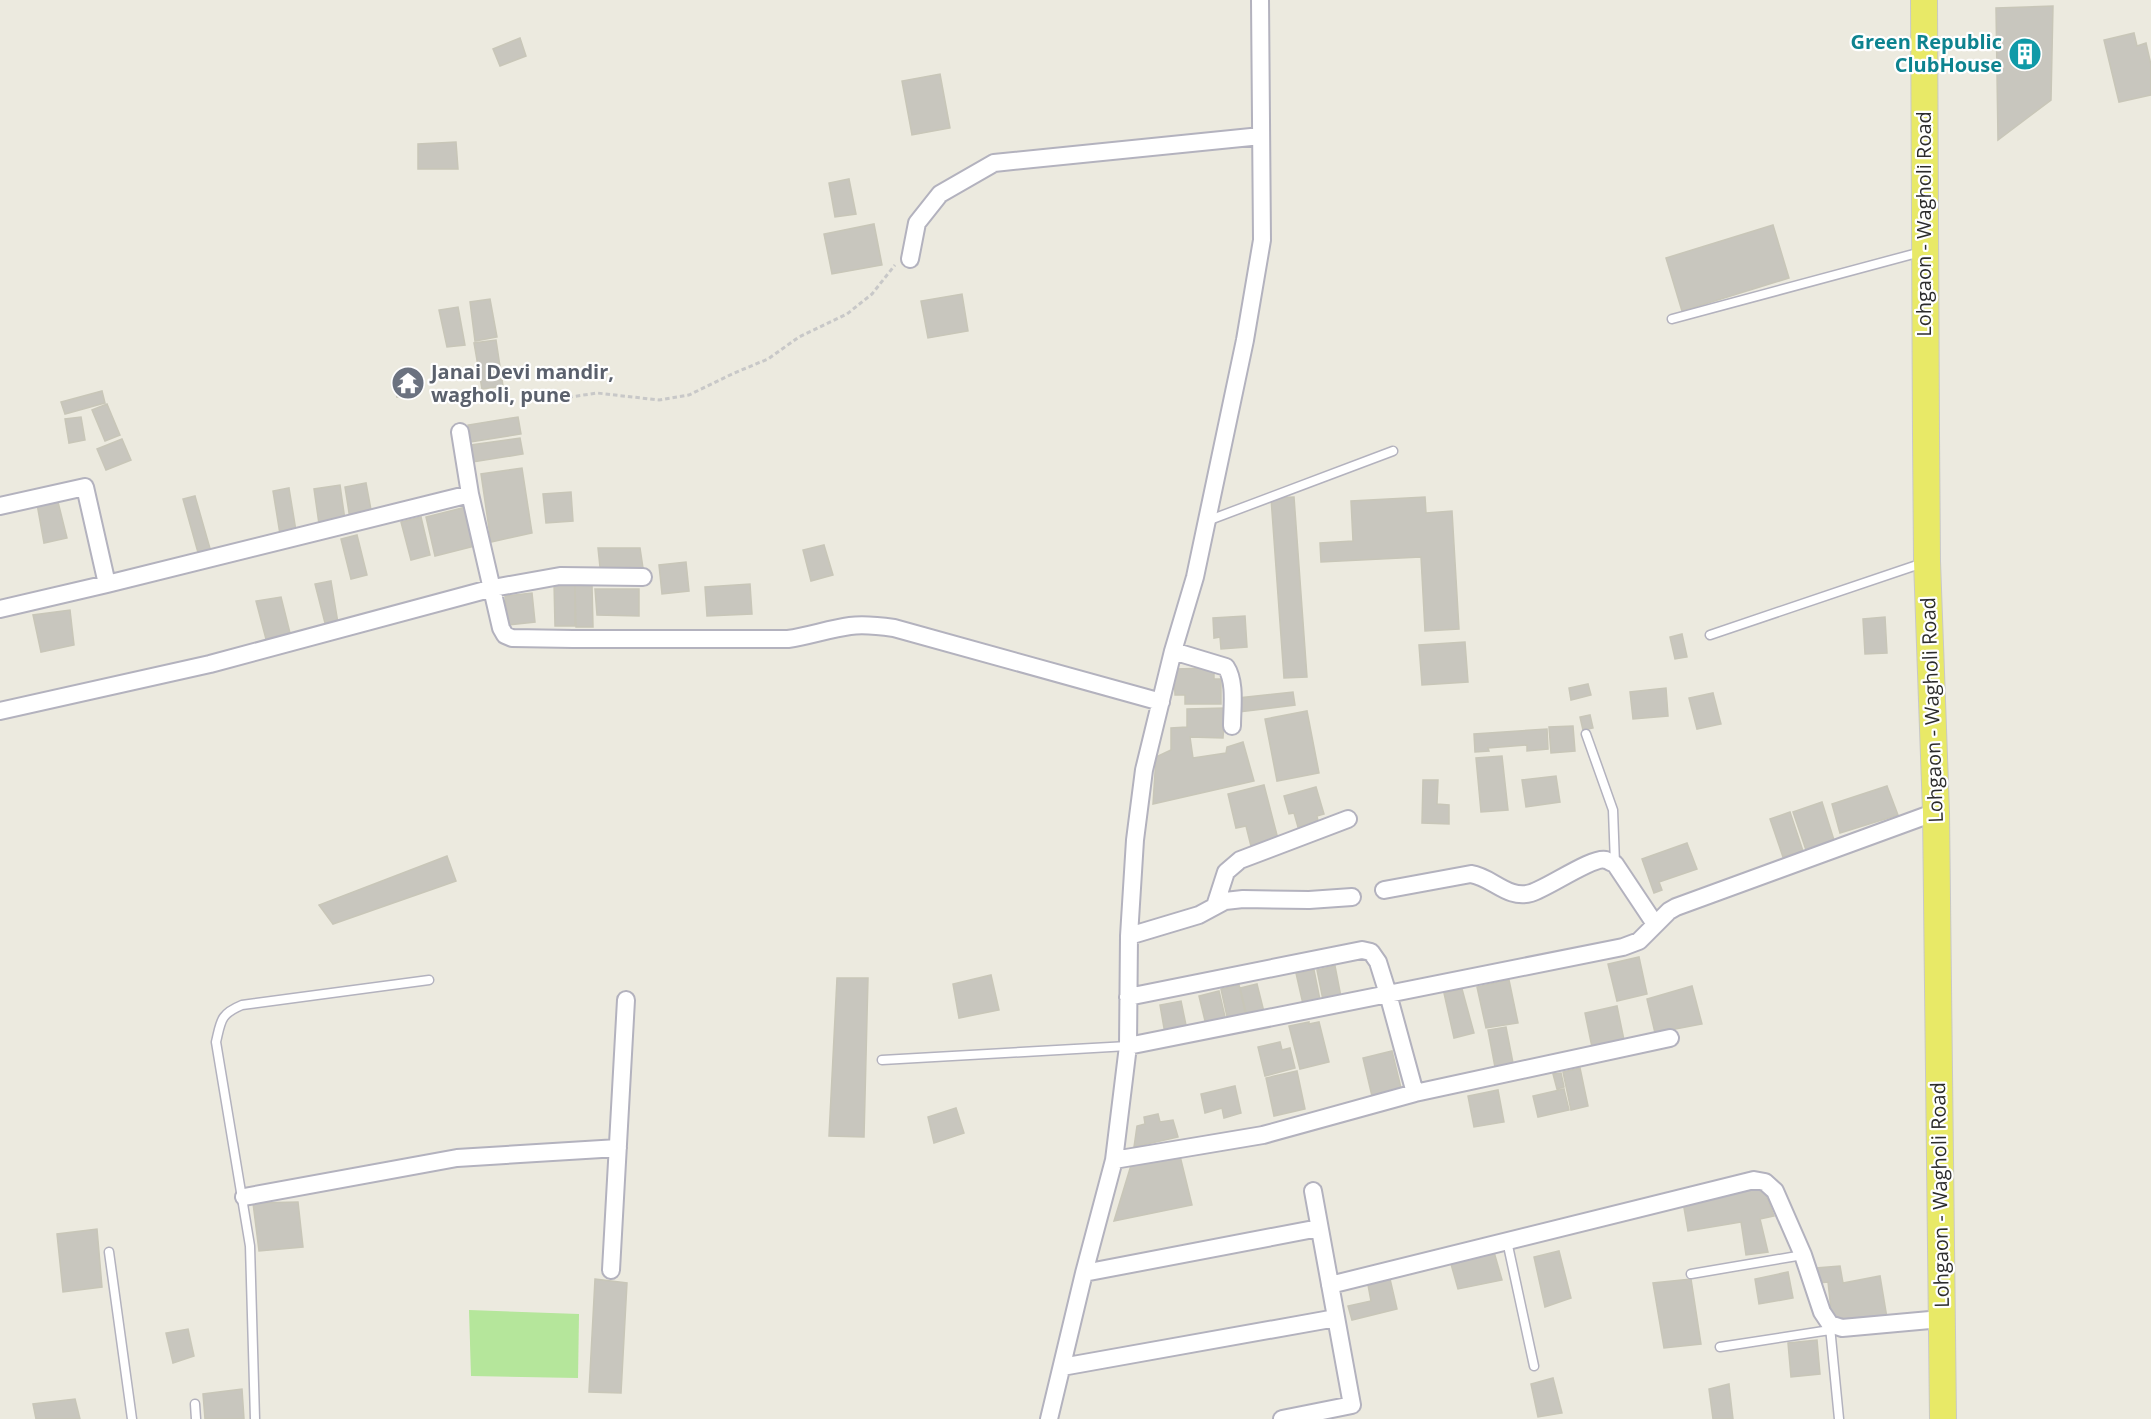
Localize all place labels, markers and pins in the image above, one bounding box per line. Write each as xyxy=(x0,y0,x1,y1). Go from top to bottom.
place label: Green Republic ClubHouse xyxy=(1850,28,2002,78)
building icon: Green Republic ClubHouse xyxy=(2007,36,2043,72)
place label: Janai Devi mandir, wagholi, pune xyxy=(429,358,614,408)
temple icon: Janai Devi mandir, wagholi, pune xyxy=(390,365,426,401)

